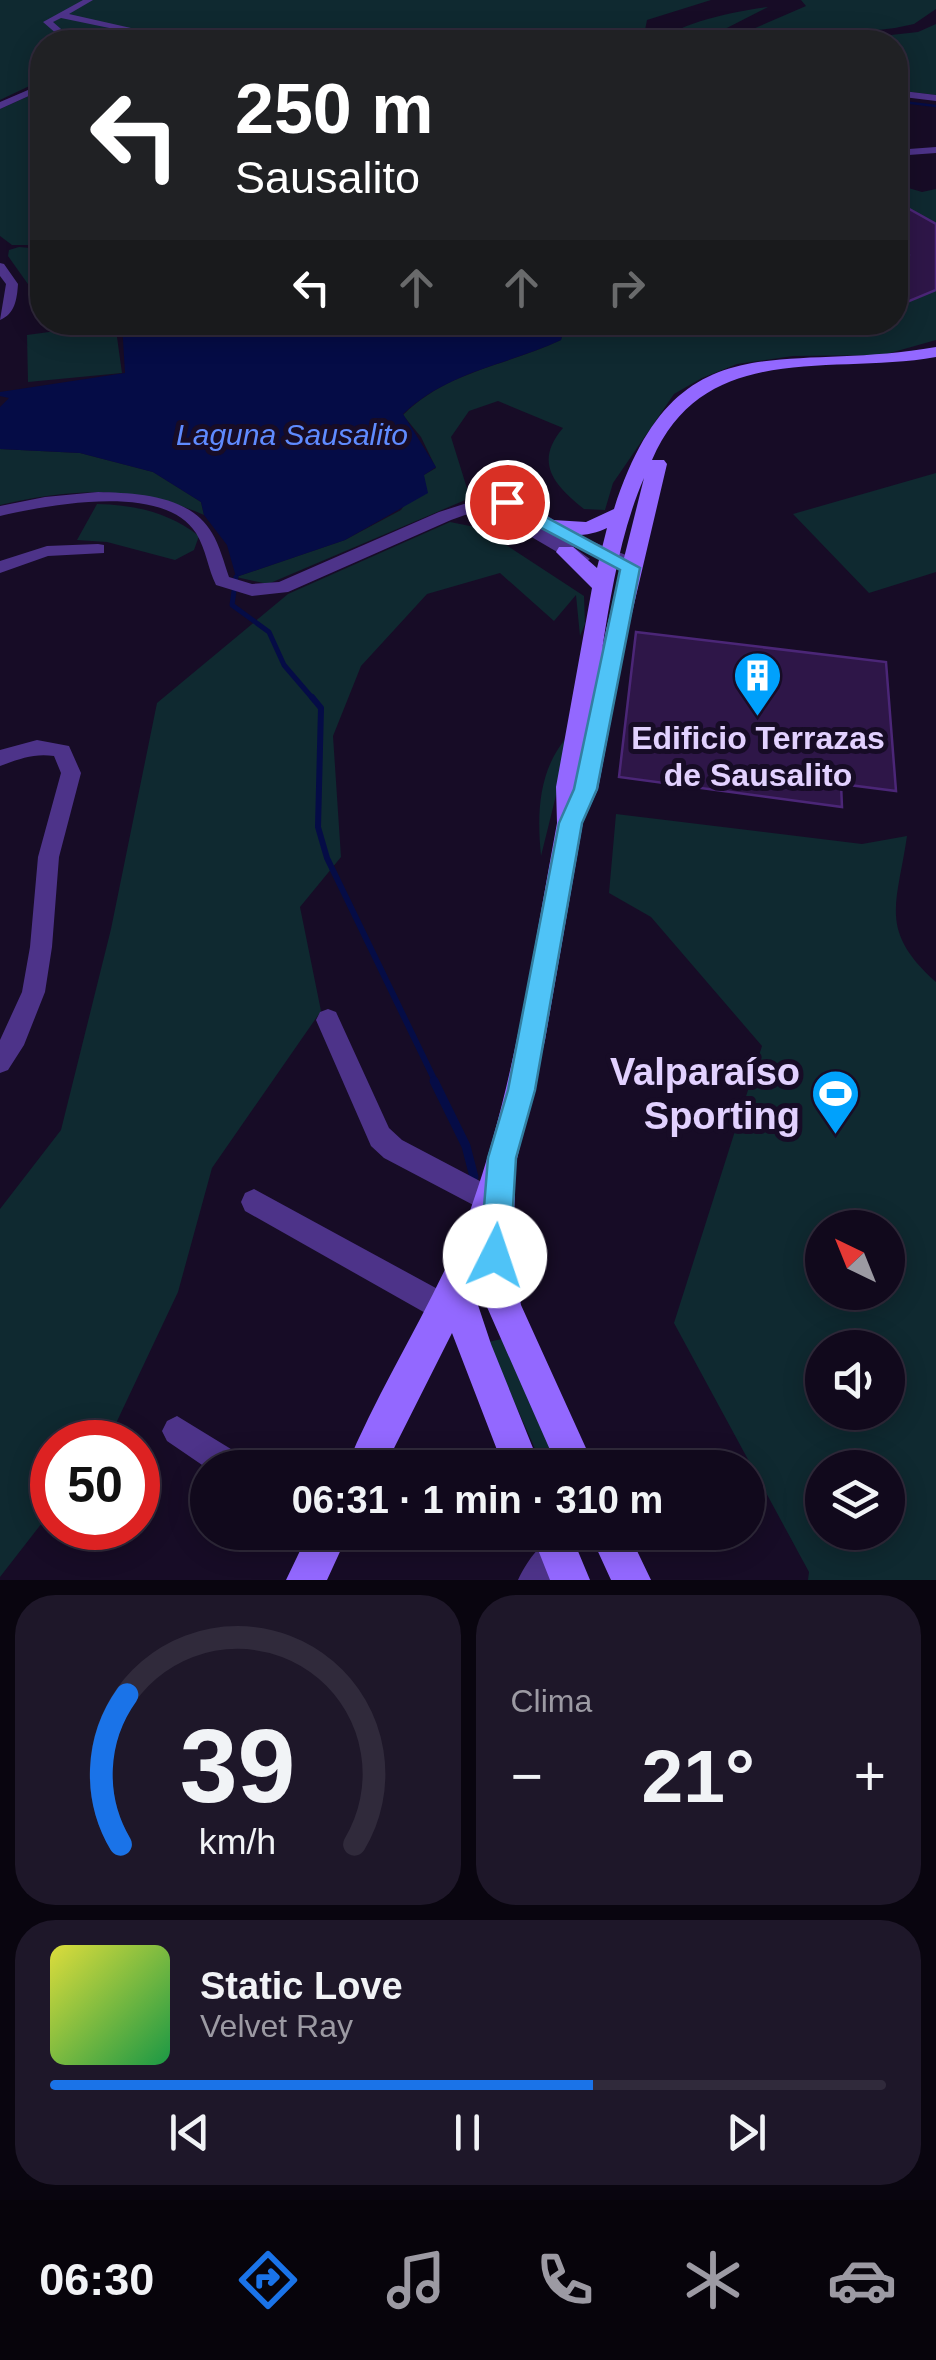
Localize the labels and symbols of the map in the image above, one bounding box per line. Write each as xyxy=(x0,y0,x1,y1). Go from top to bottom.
water label: Laguna Sausalito xyxy=(176,418,408,451)
pin xyxy=(465,460,550,545)
building icon: Edificio Terrazas de Sausalito xyxy=(732,650,784,718)
place label: Edificio Terrazas de Sausalito xyxy=(631,720,885,793)
place label: Valparaíso Sporting xyxy=(610,1051,800,1137)
sports icon: Valparaíso Sporting xyxy=(809,1068,861,1136)
position arrow xyxy=(443,1204,547,1308)
north arrow xyxy=(805,1210,905,1310)
speed limit sign: 50 xyxy=(30,1420,160,1550)

